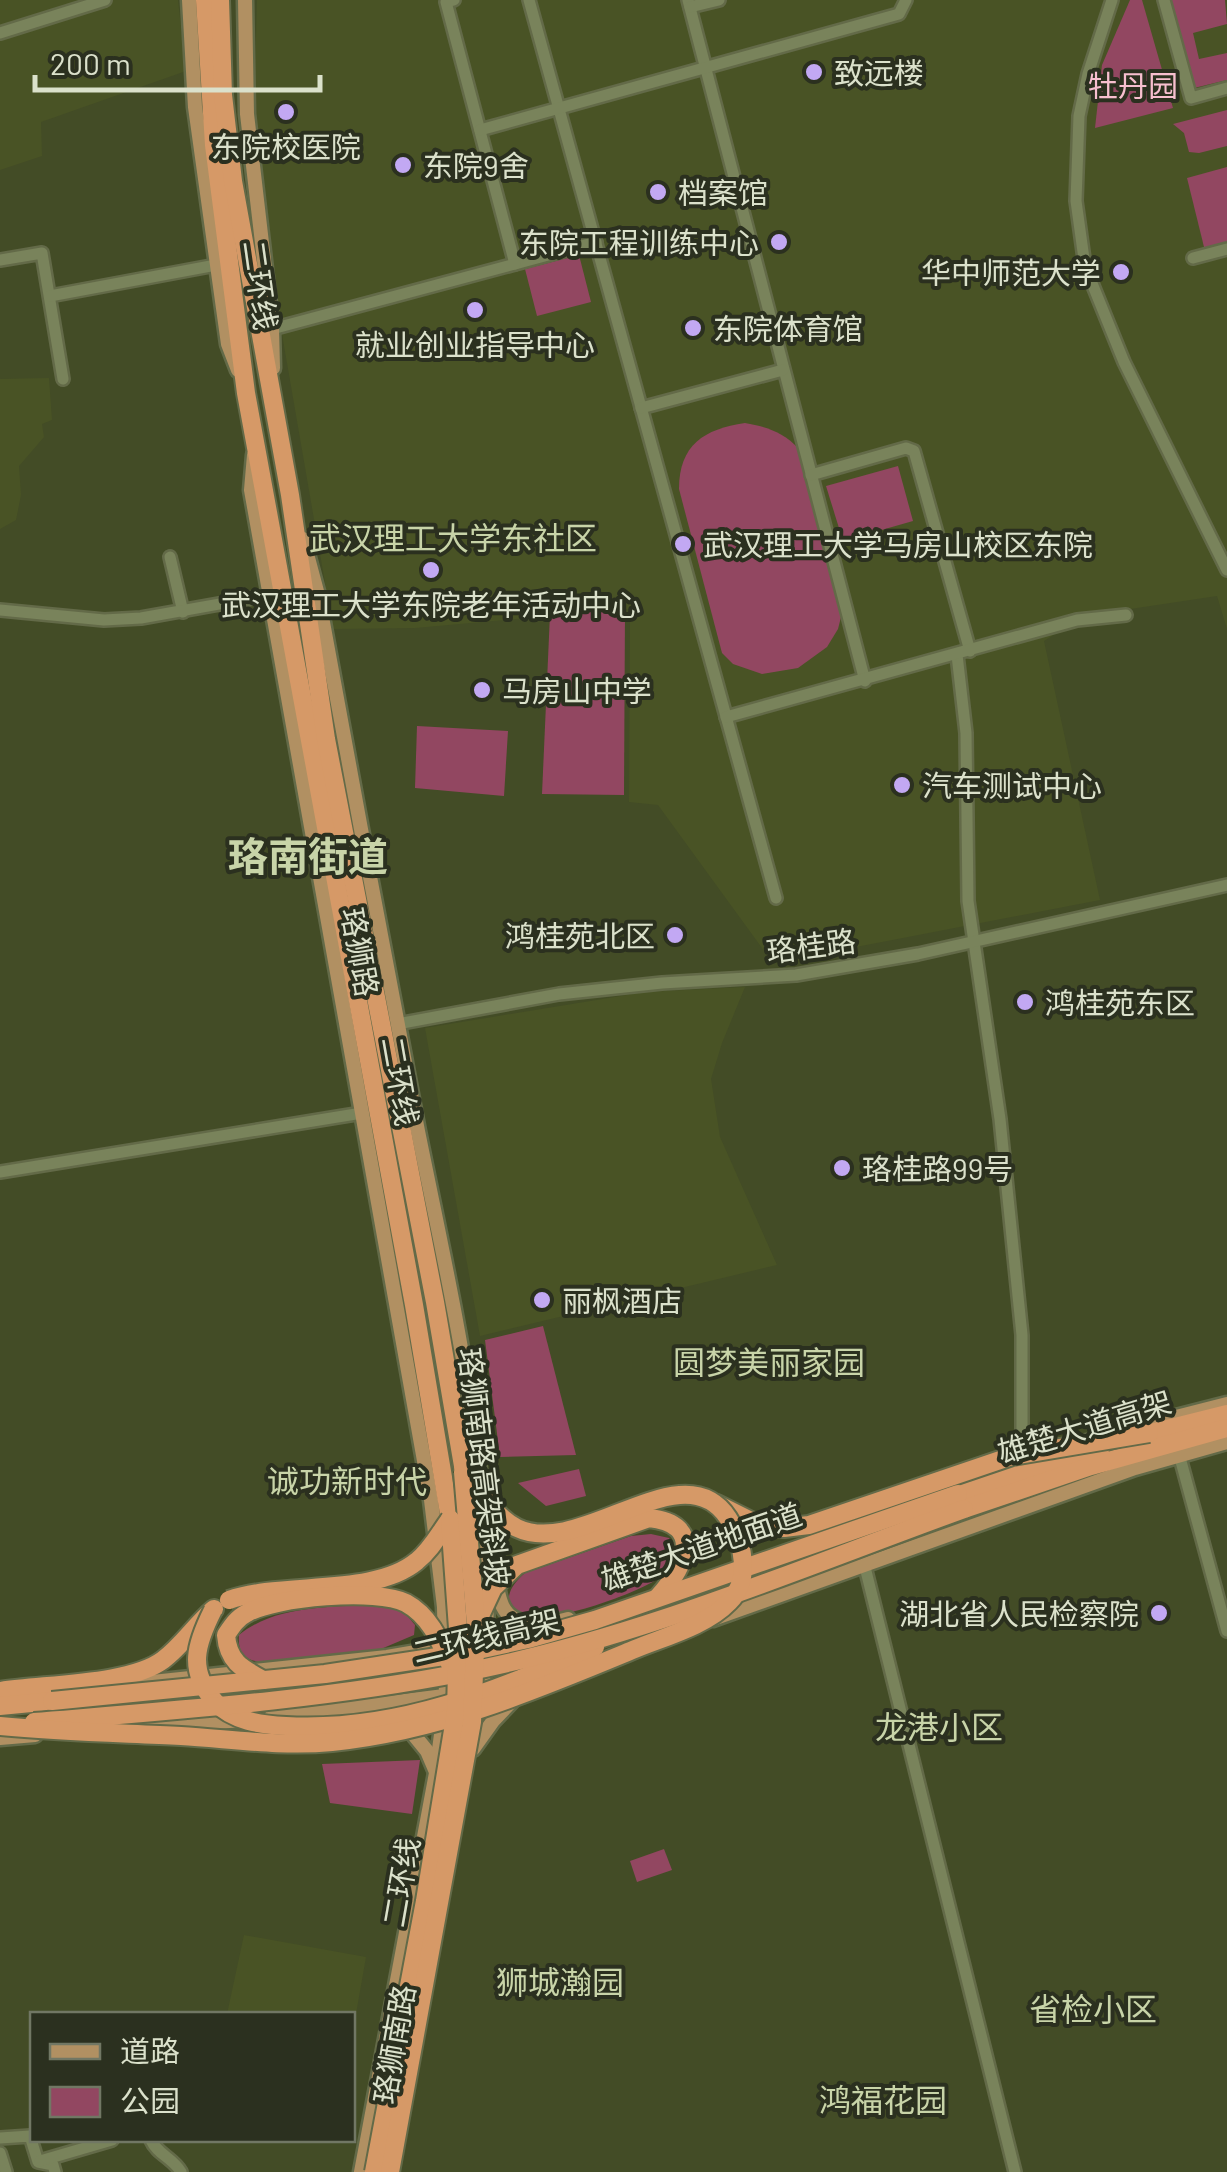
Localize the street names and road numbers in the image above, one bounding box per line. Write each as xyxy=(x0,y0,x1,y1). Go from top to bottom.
street label: 二环线 xyxy=(237,238,285,332)
street label: 珞狮路 xyxy=(335,905,387,999)
street label: 珞桂路 xyxy=(764,922,858,968)
street label: 二环线 xyxy=(375,1034,427,1128)
street label: 珞狮南路高架斜坡 xyxy=(453,1346,517,1588)
street label: 雄楚大道高架 xyxy=(993,1382,1175,1470)
street label: 雄楚大道地面道 xyxy=(596,1495,806,1597)
street label: 二环线高架 xyxy=(409,1601,563,1669)
street label: 二环线 xyxy=(374,1835,426,1929)
street label: 珞狮南路 xyxy=(365,1982,421,2106)

